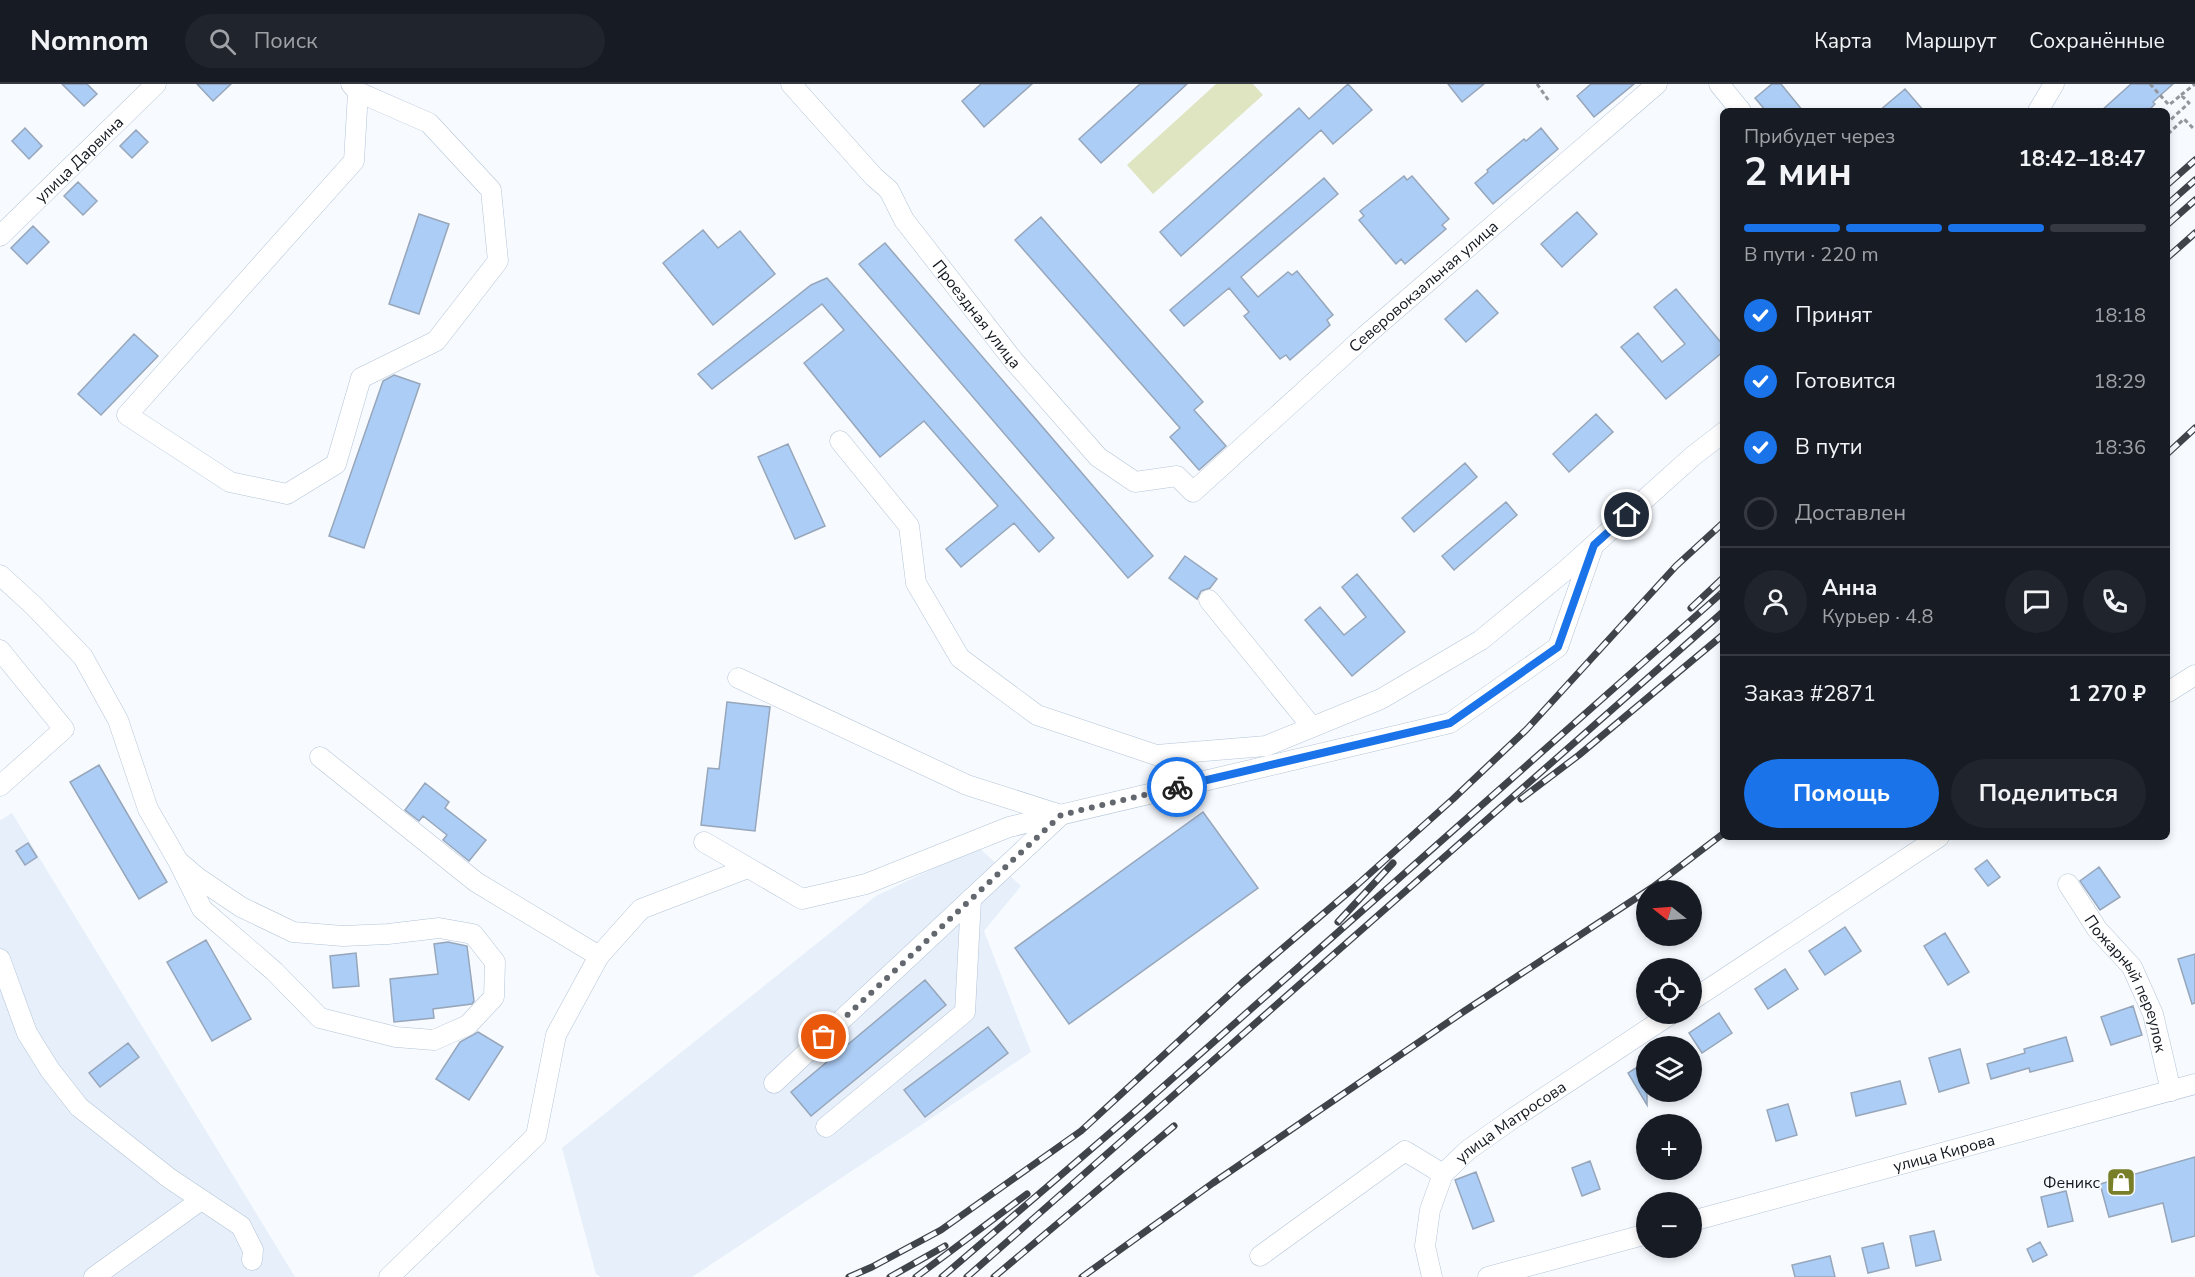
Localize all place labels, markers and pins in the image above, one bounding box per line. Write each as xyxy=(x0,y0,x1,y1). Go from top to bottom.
pin xyxy=(1601,489,1652,540)
pin xyxy=(798,1011,849,1062)
shop icon: Феникс xyxy=(2105,1166,2137,1198)
place label: Феникс xyxy=(2043,1172,2100,1194)

